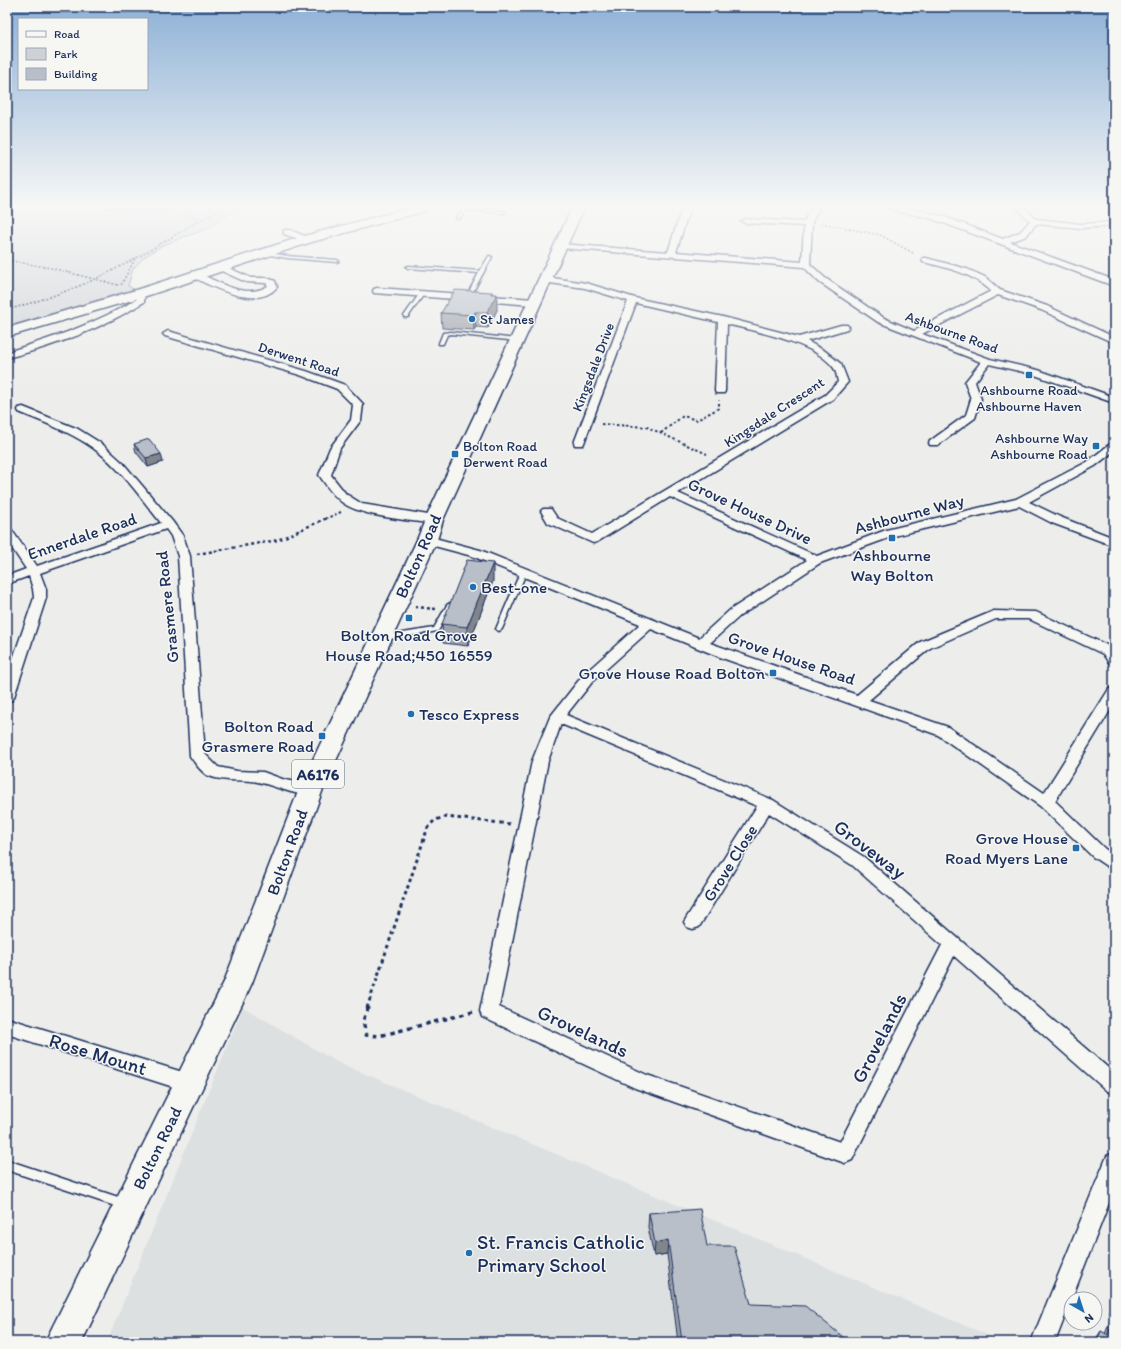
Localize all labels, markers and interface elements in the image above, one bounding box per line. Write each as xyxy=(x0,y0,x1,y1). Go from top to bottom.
legend xyxy=(18,18,148,90)
text: Road xyxy=(54,27,80,41)
text: Park xyxy=(54,47,78,61)
text: Building xyxy=(54,67,98,81)
street label: Ashbourne Road xyxy=(903,308,1001,357)
place label: St James xyxy=(480,311,534,328)
marker: St James xyxy=(467,314,477,324)
street label: Kingsdale Drive xyxy=(569,320,618,414)
street label: Derwent Road xyxy=(256,338,342,381)
marker: Ashbourne Road Ashbourne Haven xyxy=(1024,370,1034,380)
street label: Kingsdale Crescent xyxy=(721,374,828,451)
place label: Ashbourne Road Ashbourne Haven xyxy=(976,382,1082,415)
place label: Ashbourne Way Ashbourne Road xyxy=(991,430,1088,463)
place label: Bolton Road Derwent Road xyxy=(463,438,548,471)
marker: Ashbourne Way Ashbourne Road xyxy=(1091,441,1101,451)
marker: Bolton Road Derwent Road xyxy=(450,449,460,459)
street label: Grove House Drive xyxy=(685,473,815,549)
street label: Ashbourne Way xyxy=(852,490,966,538)
street label: Ennerdale Road xyxy=(25,508,140,564)
street label: Bolton Road xyxy=(391,510,446,601)
marker: Ashbourne Way Bolton xyxy=(887,533,897,543)
place label: Ashbourne Way Bolton xyxy=(850,545,934,585)
street label: Grasmere Road xyxy=(151,550,183,664)
place label: Best-one xyxy=(481,577,547,597)
marker: Best-one xyxy=(468,582,478,592)
marker: Bolton Road Grove House Road;450 16559 xyxy=(404,613,414,623)
place label: Bolton Road Grove House Road;450 16559 xyxy=(325,625,493,665)
street label: Grove House Road xyxy=(726,627,859,689)
place label: Grove House Road Bolton xyxy=(578,663,765,683)
marker: Grove House Road Bolton xyxy=(768,668,778,678)
place label: Tesco Express xyxy=(419,704,519,724)
marker: Tesco Express xyxy=(406,709,416,719)
place label: Bolton Road Grasmere Road xyxy=(202,716,315,756)
marker: Bolton Road Grasmere Road xyxy=(317,731,327,741)
road number: A6176 xyxy=(292,760,344,788)
street label: Bolton Road xyxy=(262,806,312,898)
street label: Groveway xyxy=(829,814,911,884)
street label: Grove Close xyxy=(698,821,762,905)
place label: Grove House Road Myers Lane xyxy=(945,828,1068,868)
marker: Grove House Road Myers Lane xyxy=(1071,843,1081,853)
street label: Grovelands xyxy=(846,989,912,1087)
street label: Grovelands xyxy=(534,999,632,1063)
street label: Rose Mount xyxy=(46,1028,150,1080)
street label: Bolton Road xyxy=(128,1103,186,1193)
place label: St. Francis Catholic Primary School xyxy=(477,1230,645,1277)
marker: St. Francis Catholic Primary School xyxy=(464,1248,474,1258)
north arrow xyxy=(1063,1291,1103,1331)
text: N xyxy=(1082,1311,1096,1326)

